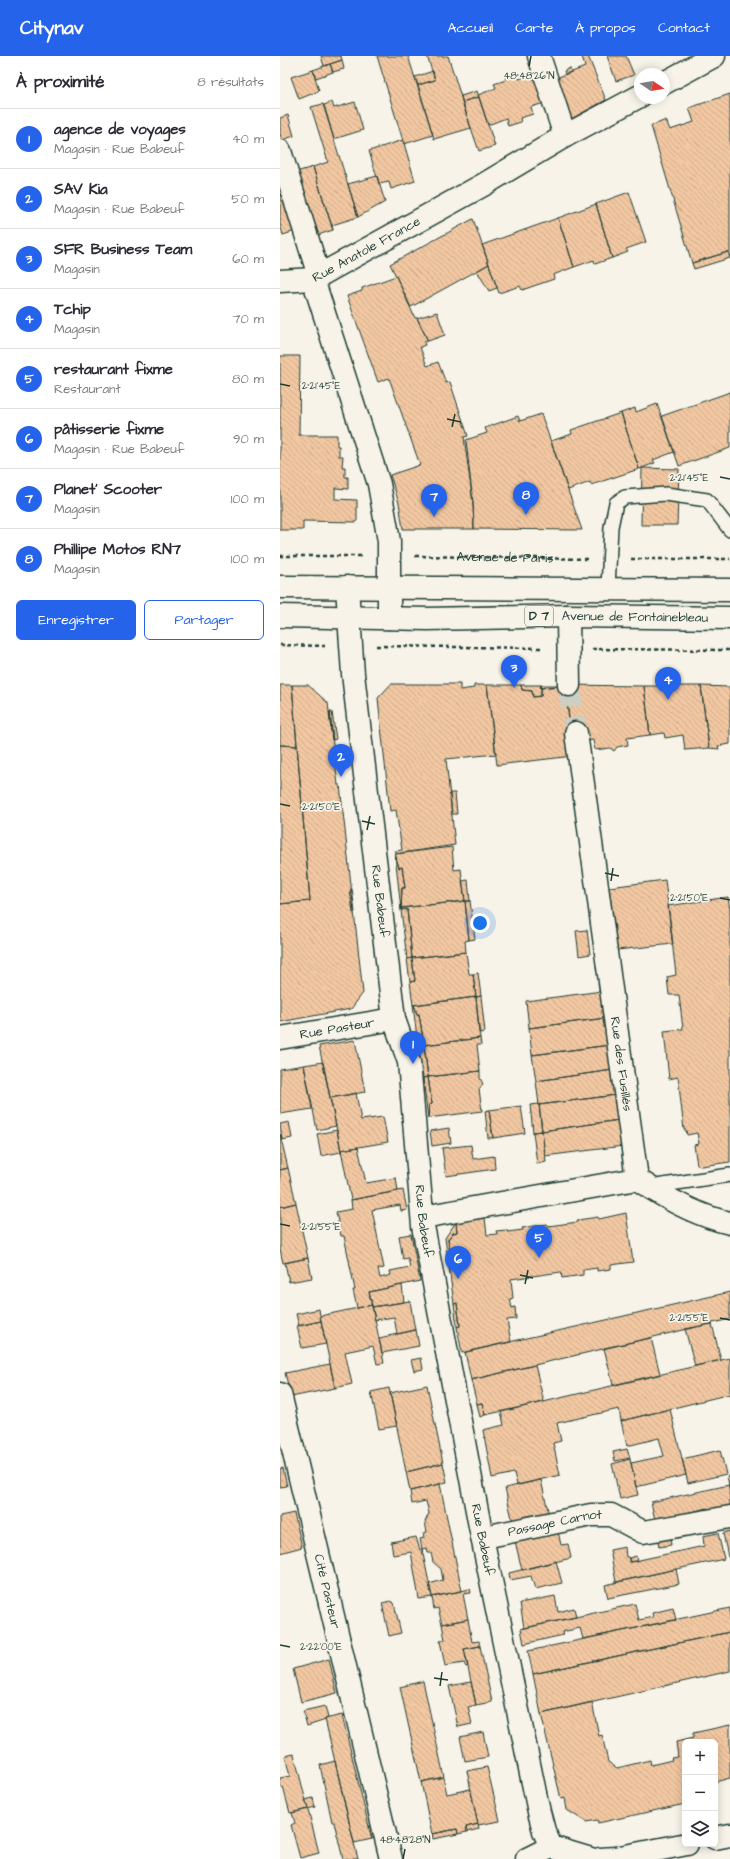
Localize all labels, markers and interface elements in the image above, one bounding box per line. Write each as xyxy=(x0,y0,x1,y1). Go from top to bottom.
text: Citynav xyxy=(20,15,83,42)
text: Accueil xyxy=(448,18,493,38)
text: Carte xyxy=(515,18,553,38)
text: À propos xyxy=(575,18,636,38)
text: Contact xyxy=(658,18,710,38)
north arrow xyxy=(634,68,670,104)
text: 48°48'26"N xyxy=(503,69,555,83)
text: À proximité xyxy=(16,70,105,94)
text: 8 résultats xyxy=(197,73,264,91)
text: agence de voyages xyxy=(54,119,186,140)
text: 1 xyxy=(28,130,30,148)
text: 40 m xyxy=(232,130,264,148)
text: Magasin · Rue Babeuf xyxy=(54,140,185,158)
text: SAV Kia xyxy=(54,179,108,200)
text: 2 xyxy=(25,190,33,208)
text: 50 m xyxy=(231,190,264,208)
text: Magasin · Rue Babeuf xyxy=(54,200,185,218)
street label: Rue Anatole France xyxy=(309,212,424,287)
text: SFR Business Team xyxy=(54,239,192,260)
text: 3 xyxy=(26,250,32,268)
text: 60 m xyxy=(232,250,264,268)
text: Magasin xyxy=(54,260,100,278)
text: Tchip xyxy=(54,299,91,320)
text: 4 xyxy=(25,310,33,328)
text: 70 m xyxy=(232,310,264,328)
text: Magasin xyxy=(54,320,100,338)
text: restaurant fixme xyxy=(54,359,173,380)
text: 5 xyxy=(24,370,34,388)
text: 80 m xyxy=(232,370,264,388)
text: 2°21'45"E xyxy=(302,379,340,393)
text: Restaurant xyxy=(54,380,121,398)
text: pâtisserie fixme xyxy=(54,419,164,440)
text: 6 xyxy=(25,430,33,448)
text: 90 m xyxy=(233,430,264,448)
text: Magasin · Rue Babeuf xyxy=(54,440,185,458)
text: 2°21'45"E xyxy=(670,471,708,485)
text: Planet' Scooter xyxy=(54,479,162,500)
pin: 8 xyxy=(513,482,539,515)
pin: 7 xyxy=(421,484,447,517)
text: 7 xyxy=(25,490,33,508)
text: 100 m xyxy=(231,490,264,508)
text: Magasin xyxy=(54,500,100,518)
text: Phillipe Motos RN7 xyxy=(54,539,181,560)
street label: Avenue de Paris xyxy=(456,548,554,567)
text: 8 xyxy=(25,550,33,568)
text: 100 m xyxy=(231,550,264,568)
text: Magasin xyxy=(54,560,100,578)
button: Enregistrer xyxy=(16,600,136,640)
button: Partager xyxy=(144,600,264,640)
road number: D 7 xyxy=(525,606,553,626)
street label: Avenue de Fontainebleau xyxy=(562,607,709,627)
pin: 3 xyxy=(501,655,527,688)
pin: 4 xyxy=(655,667,681,700)
pin: 2 xyxy=(328,744,354,777)
text: 2°21'50"E xyxy=(302,800,340,814)
street label: Rue Babeuf xyxy=(367,864,393,939)
text: 2°21'50"E xyxy=(670,891,708,905)
your location xyxy=(470,913,490,933)
street label: Rue Pasteur xyxy=(298,1013,376,1044)
street label: Rue des Fusillés xyxy=(606,1015,637,1113)
pin: 1 xyxy=(400,1031,426,1064)
street label: Rue Babeuf xyxy=(411,1184,438,1259)
text: 2°21'55"E xyxy=(302,1220,341,1234)
pin: 5 xyxy=(526,1225,552,1258)
pin: 6 xyxy=(445,1246,471,1279)
text: 2°21'55"E xyxy=(670,1311,709,1325)
street label: Rue Babeuf xyxy=(467,1502,499,1577)
street label: Passage Carnot xyxy=(506,1506,603,1541)
street label: Cité Pasteur xyxy=(310,1552,345,1631)
text: 2°22'00"E xyxy=(300,1640,342,1654)
map controls xyxy=(682,1739,718,1847)
button: + xyxy=(682,1739,718,1775)
button: − xyxy=(682,1775,718,1811)
button: layers xyxy=(682,1811,718,1847)
text: 48°48'28"N xyxy=(379,1833,431,1847)

